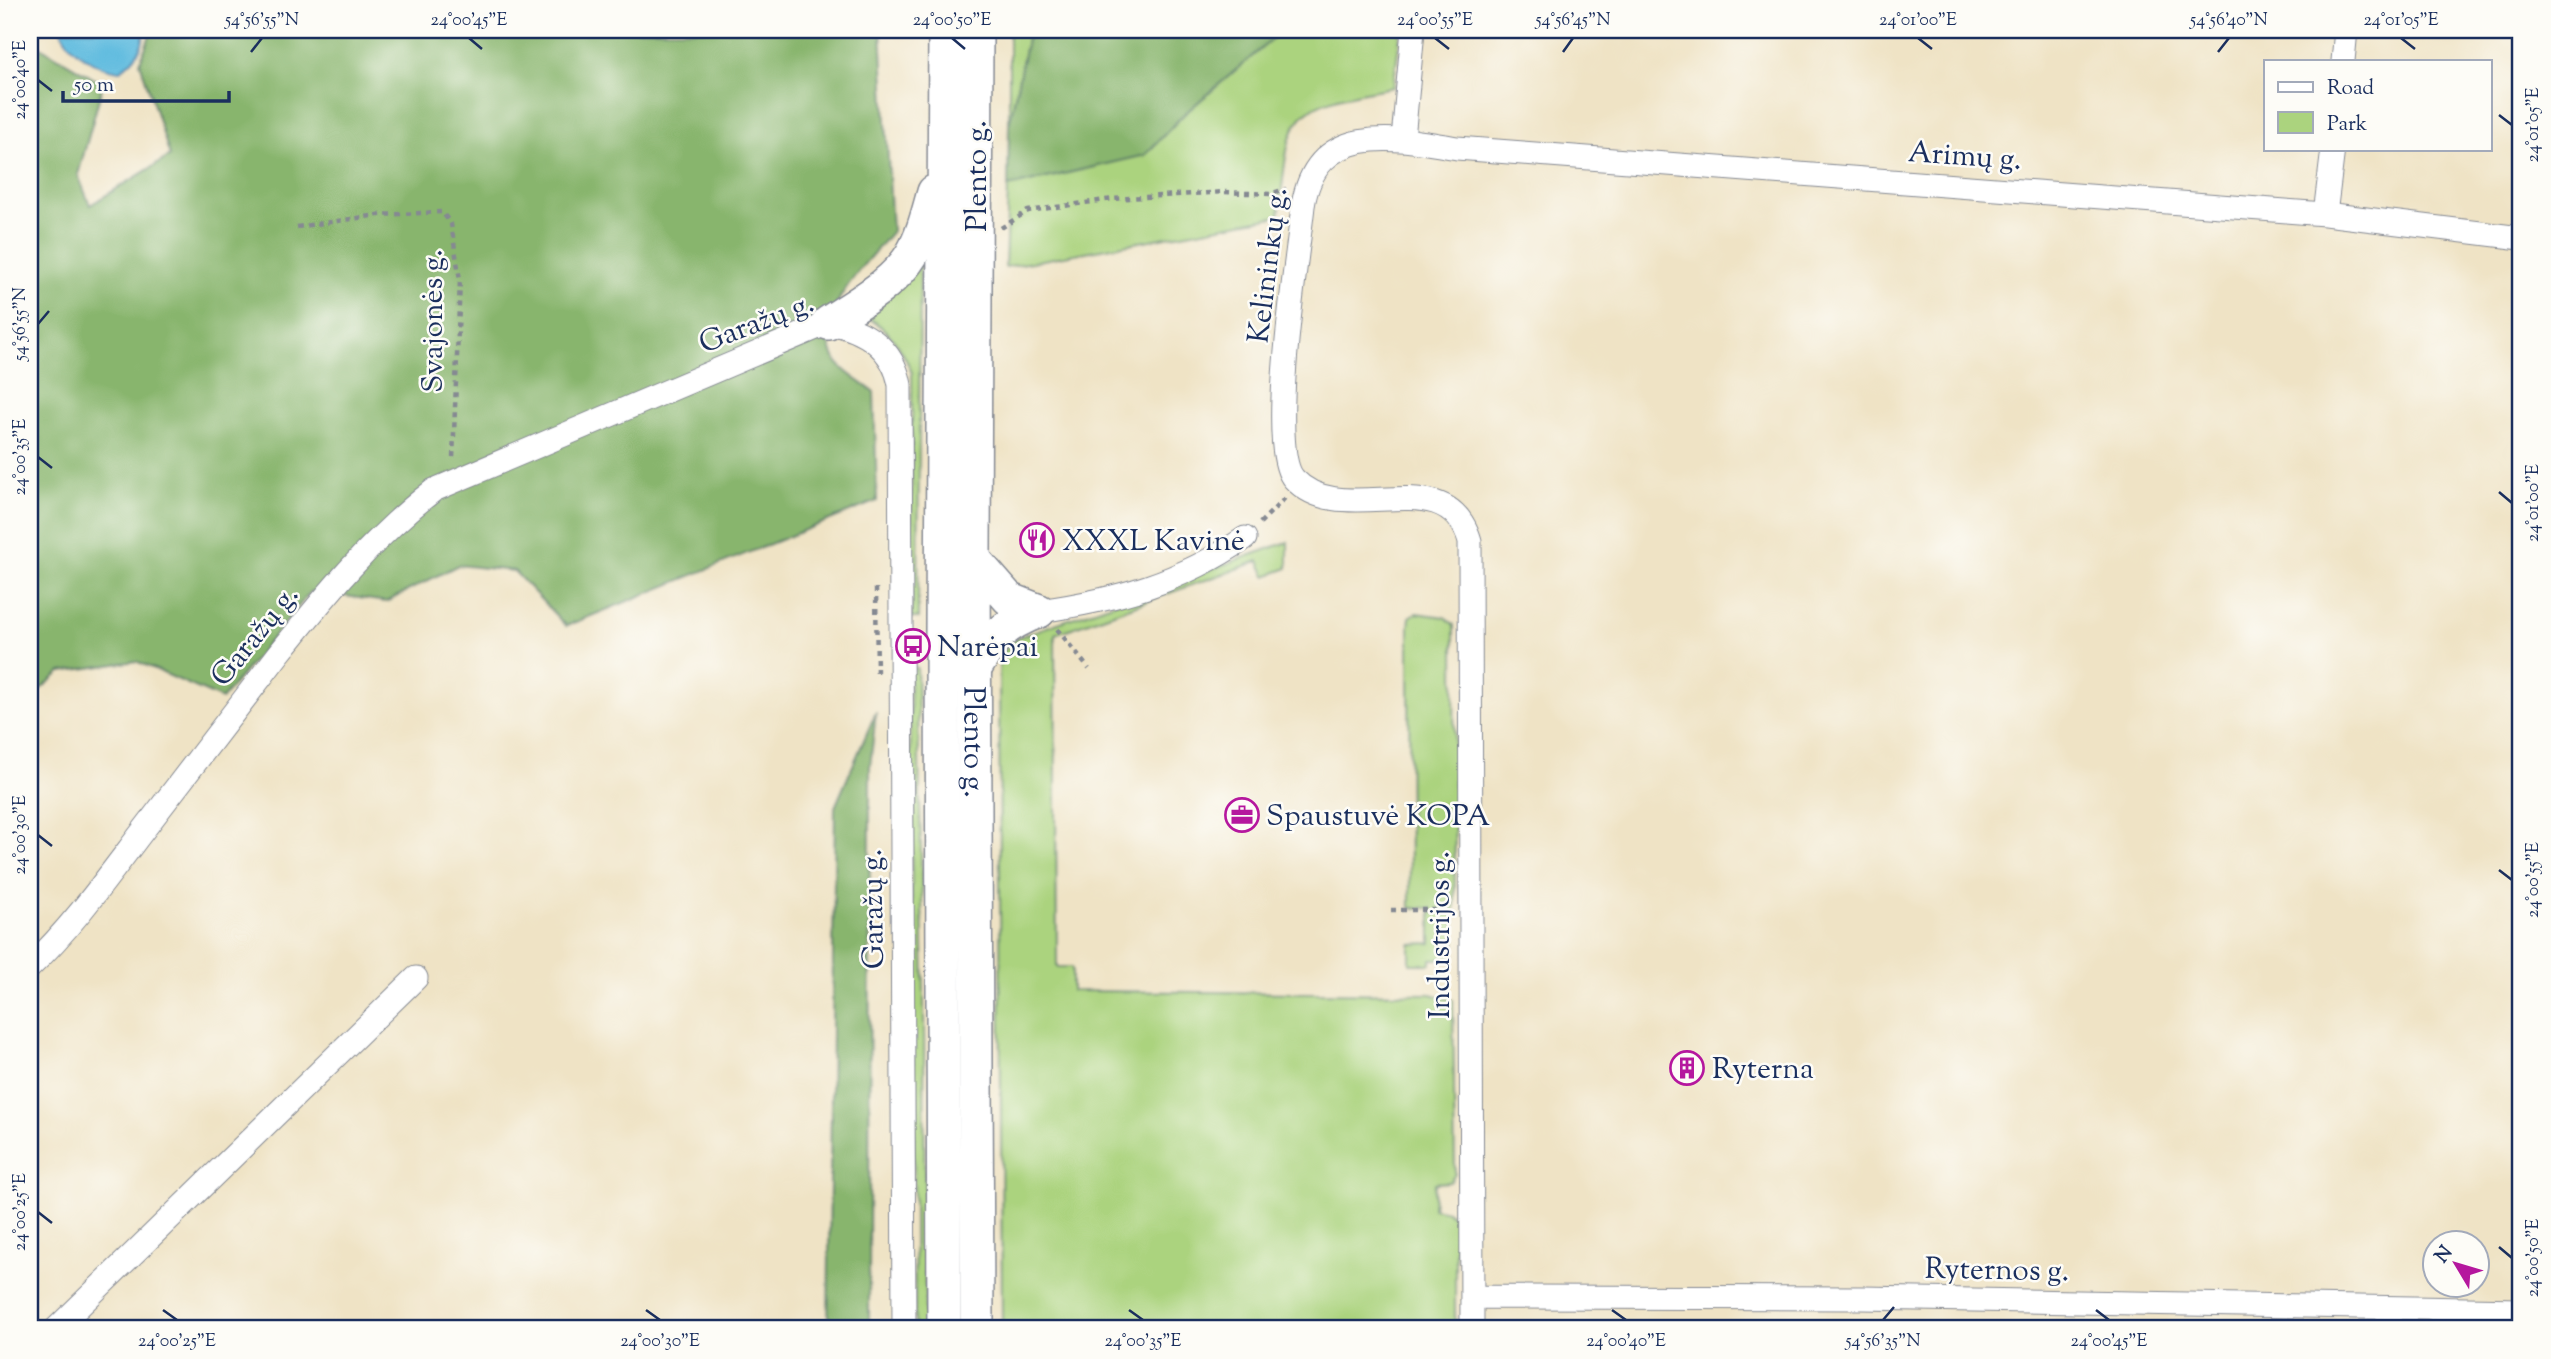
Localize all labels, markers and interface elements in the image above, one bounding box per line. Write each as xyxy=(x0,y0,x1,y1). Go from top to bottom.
text: 54°56'55"N xyxy=(224,8,299,34)
text: 24°00'45"E xyxy=(431,8,508,34)
text: 24°00'50"E xyxy=(913,8,991,34)
text: 24°00'55"E xyxy=(1397,8,1473,34)
text: 54°56'45"N xyxy=(1534,8,1611,34)
text: 24°01'00"E xyxy=(1879,8,1957,34)
text: 54°56'40"N xyxy=(2189,8,2268,34)
text: 24°01'05"E xyxy=(2363,8,2439,34)
text: 24°00'40"E xyxy=(8,40,34,120)
scale bar xyxy=(63,60,229,104)
legend xyxy=(2264,60,2492,150)
text: 50 m xyxy=(73,71,114,101)
text: Road xyxy=(2327,74,2374,104)
text: 24°01'05"E xyxy=(2521,87,2547,163)
text: Park xyxy=(2327,110,2368,140)
street label: Plento g. xyxy=(957,120,1000,232)
street label: Arimų g. xyxy=(1907,132,2023,183)
street label: Kelininkų g. xyxy=(1239,185,1300,346)
street label: Svajonės g. xyxy=(413,249,456,393)
street label: Garažų g. xyxy=(693,283,821,366)
text: 54°56'55"N xyxy=(8,287,34,362)
text: 24°00'35"E xyxy=(8,418,34,495)
text: 24°01'00"E xyxy=(2521,464,2547,542)
restaurant icon: XXXL Kavinė xyxy=(1018,521,1056,559)
place label: XXXL Kavinė xyxy=(1062,521,1245,564)
street label: Garažų g. xyxy=(201,576,310,697)
bus stop icon: Narėpai xyxy=(894,627,932,665)
place label: Narėpai xyxy=(937,627,1038,670)
street label: Plento g. xyxy=(950,686,994,798)
text: 24°00'30"E xyxy=(8,795,34,875)
office icon: Spaustuvė KOPA xyxy=(1223,796,1261,834)
place label: Spaustuvė KOPA xyxy=(1266,796,1490,839)
text: 24°00'55"E xyxy=(2521,842,2547,918)
street label: Garažų g. xyxy=(852,848,897,969)
street label: Industrijos g. xyxy=(1420,851,1463,1019)
building icon: Ryterna xyxy=(1668,1049,1706,1087)
place label: Ryterna xyxy=(1712,1049,1814,1092)
text: 24°00'25"E xyxy=(8,1173,34,1251)
text: 24°00'50"E xyxy=(2521,1219,2547,1297)
north arrow xyxy=(2422,1230,2492,1300)
text: N xyxy=(2429,1241,2460,1269)
street label: Ryternos g. xyxy=(1924,1249,2070,1294)
text: 24°00'25"E xyxy=(138,1329,216,1355)
text: 24°00'30"E xyxy=(620,1329,700,1355)
text: 24°00'35"E xyxy=(1105,1329,1182,1355)
text: 24°00'40"E xyxy=(1586,1329,1666,1355)
text: 54°56'35"N xyxy=(1844,1329,1921,1355)
text: 24°00'45"E xyxy=(2071,1329,2148,1355)

